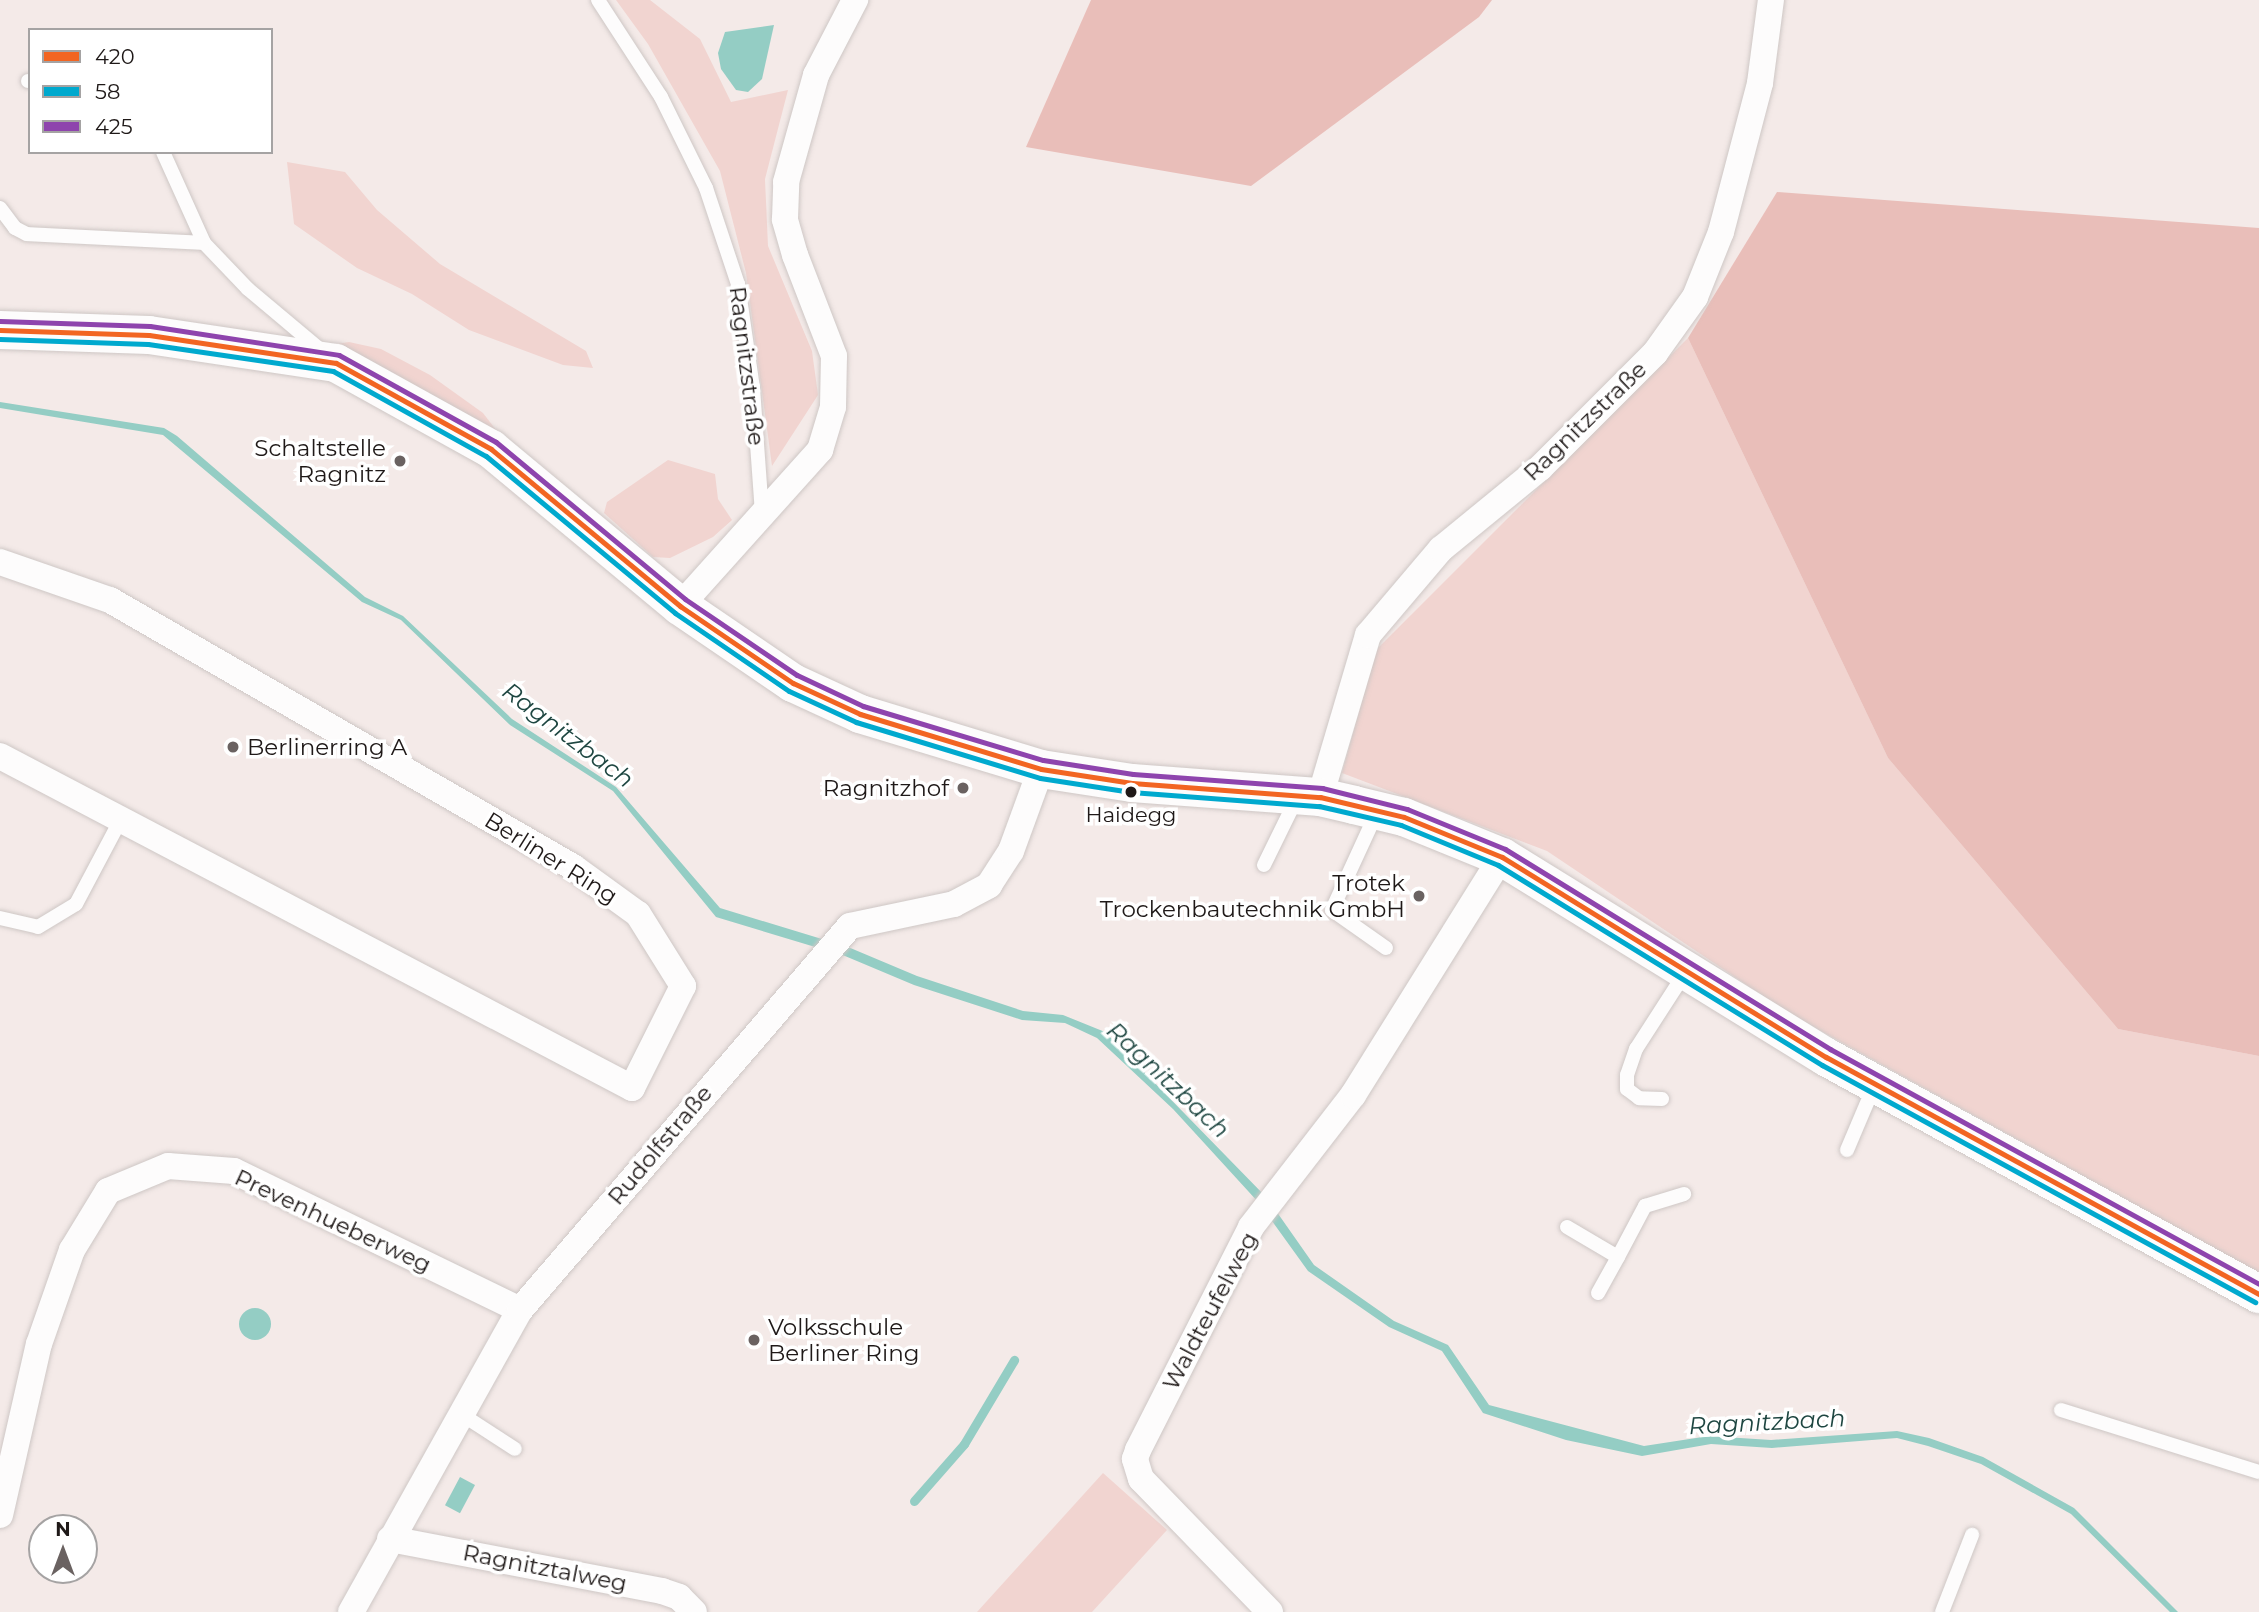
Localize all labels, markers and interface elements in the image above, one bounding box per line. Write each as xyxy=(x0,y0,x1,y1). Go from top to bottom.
legend xyxy=(28,28,273,154)
text: 420 xyxy=(95,44,135,69)
text: 58 xyxy=(95,79,120,104)
text: 425 xyxy=(95,114,133,139)
street label: Ragnitzstraße xyxy=(724,285,770,447)
street label: Ragnitzstraße xyxy=(1518,355,1652,487)
place label: Schaltstelle Ragnitz xyxy=(254,434,386,488)
marker: Schaltstelle Ragnitz xyxy=(392,453,408,469)
water label: Ragnitzbach xyxy=(497,676,639,794)
place label: Berlinerring A xyxy=(247,733,407,761)
marker: Berlinerring A xyxy=(225,739,241,755)
place label: Ragnitzhof xyxy=(823,774,949,802)
marker: Ragnitzhof xyxy=(955,780,971,796)
marker: Haidegg xyxy=(1124,785,1138,799)
place label: Haidegg xyxy=(1086,802,1176,828)
street label: Berliner Ring xyxy=(479,806,623,910)
place label: Trotek Trockenbautechnik GmbH xyxy=(1100,869,1405,923)
marker: Trotek Trockenbautechnik GmbH xyxy=(1411,888,1427,904)
water label: Ragnitzbach xyxy=(1101,1016,1235,1144)
street label: Rudolfstraße xyxy=(602,1080,718,1210)
street label: Prevenhueberweg xyxy=(230,1163,436,1279)
street label: Waldteufelweg xyxy=(1157,1227,1263,1395)
place label: Volksschule Berliner Ring xyxy=(768,1313,919,1367)
marker: Volksschule Berliner Ring xyxy=(746,1332,762,1348)
water label: Ragnitzbach xyxy=(1688,1404,1846,1440)
north arrow xyxy=(28,1514,98,1584)
text: N xyxy=(55,1518,71,1541)
street label: Ragnitztalweg xyxy=(461,1539,629,1597)

